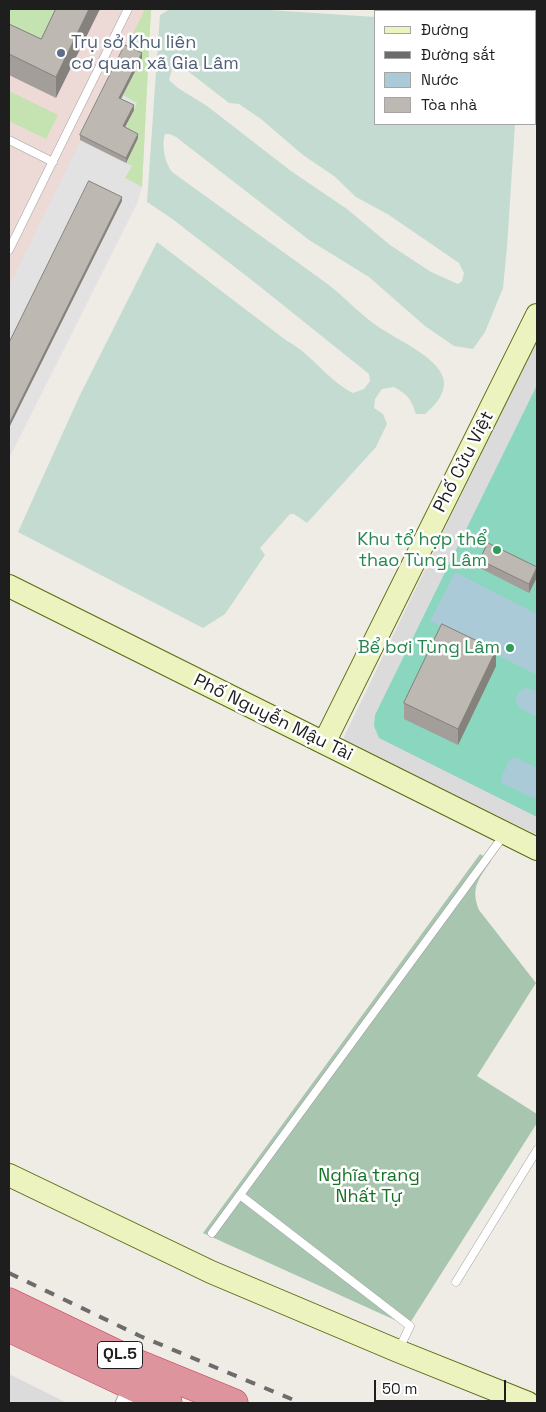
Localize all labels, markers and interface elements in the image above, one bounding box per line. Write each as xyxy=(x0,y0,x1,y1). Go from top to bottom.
legend xyxy=(374,10,536,125)
text: Đường xyxy=(421,20,469,39)
place label: Trụ sở Khu liên cơ quan xã Gia Lâm xyxy=(71,32,239,74)
text: Đường sắt xyxy=(421,45,496,64)
marker: Trụ sở Khu liên cơ quan xã Gia Lâm xyxy=(55,47,67,59)
text: Nước xyxy=(421,70,459,89)
text: Tòa nhà xyxy=(421,95,477,114)
street label: Phố Cửu Việt xyxy=(429,408,499,516)
place label: Khu tổ hợp thể thao Tùng Lâm xyxy=(357,529,487,572)
marker: Khu tổ hợp thể thao Tùng Lâm xyxy=(491,544,503,556)
place label: Bể bơi Tùng Lâm xyxy=(358,637,500,659)
marker: Bể bơi Tùng Lâm xyxy=(504,642,516,654)
street label: Phố Nguyễn Mậu Tài xyxy=(190,670,356,766)
park label: Nghĩa trang Nhất Tự xyxy=(318,1165,420,1208)
road number: QL.5 xyxy=(98,1342,142,1368)
scale bar xyxy=(376,1370,508,1402)
text: 50 m xyxy=(382,1379,417,1398)

